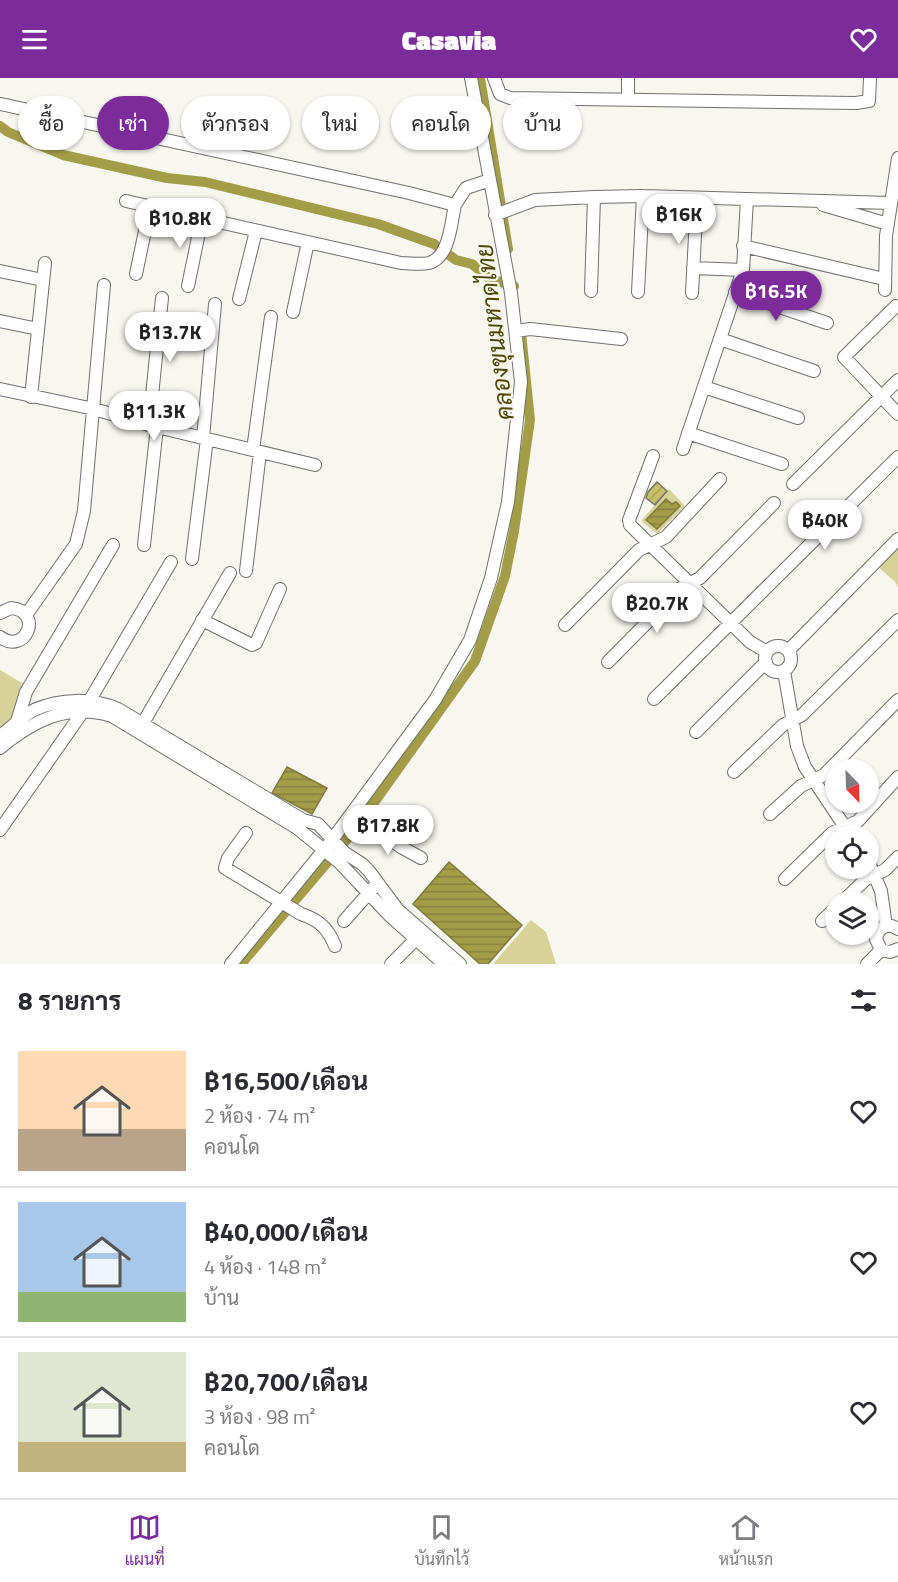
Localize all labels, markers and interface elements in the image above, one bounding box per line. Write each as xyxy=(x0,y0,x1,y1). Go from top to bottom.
text: Casavia xyxy=(402,19,496,60)
icon: menu xyxy=(18,23,51,56)
icon: heart xyxy=(847,23,880,56)
chip: ซื้อ xyxy=(18,96,85,150)
chip: เช่า xyxy=(97,96,169,150)
chip: ตัวกรอง xyxy=(181,96,290,150)
chip: ใหม่ xyxy=(302,96,379,150)
chip: คอนโด xyxy=(391,96,491,150)
chip: บ้าน xyxy=(503,96,582,150)
pin: ฿16K xyxy=(643,194,715,245)
pin: ฿10.8K xyxy=(131,198,229,249)
text: ฿16K xyxy=(656,198,702,229)
text: ฿10.8K xyxy=(149,202,211,233)
water label: คลองขุนมหาดไทย xyxy=(465,242,523,422)
pin: ฿16.5K xyxy=(727,271,825,322)
text: ฿16.5K xyxy=(745,275,807,306)
pin: ฿13.7K xyxy=(121,312,219,363)
text: ฿13.7K xyxy=(139,316,201,347)
pin: ฿11.3K xyxy=(105,391,203,442)
text: ฿11.3K xyxy=(123,395,185,426)
pin: ฿40K xyxy=(789,500,861,551)
text: ฿40K xyxy=(802,504,848,535)
pin: ฿20.7K xyxy=(608,583,706,634)
text: ฿20.7K xyxy=(626,587,688,618)
north arrow xyxy=(825,759,879,813)
map controls xyxy=(825,759,879,945)
pin: ฿17.8K xyxy=(339,805,437,856)
text: ฿17.8K xyxy=(357,809,419,840)
button: locate xyxy=(825,825,879,879)
button: layers xyxy=(825,891,879,945)
text: 8 รายการ xyxy=(18,981,121,1020)
icon: filters xyxy=(847,984,880,1017)
text: ฿16,500/เดือน xyxy=(204,1061,368,1100)
icon: home xyxy=(66,1075,138,1147)
icon: heart xyxy=(847,1095,880,1128)
text: 2 ห้อง · 74 m² xyxy=(204,1100,315,1131)
text: คอนโด xyxy=(204,1131,260,1162)
text: ฿40,000/เดือน xyxy=(204,1212,368,1251)
icon: home xyxy=(66,1226,138,1298)
icon: heart xyxy=(847,1246,880,1279)
text: 4 ห้อง · 148 m² xyxy=(204,1251,327,1282)
text: บ้าน xyxy=(204,1282,239,1313)
text: ฿20,700/เดือน xyxy=(204,1362,368,1401)
icon: home xyxy=(66,1376,138,1448)
icon: heart xyxy=(847,1396,880,1429)
text: 3 ห้อง · 98 m² xyxy=(204,1401,315,1432)
text: คอนโด xyxy=(204,1432,260,1463)
tab: แผนที่ xyxy=(125,1511,165,1571)
tab: บันทึกไว้ xyxy=(414,1511,469,1571)
tab: หน้าแรก xyxy=(719,1511,773,1571)

